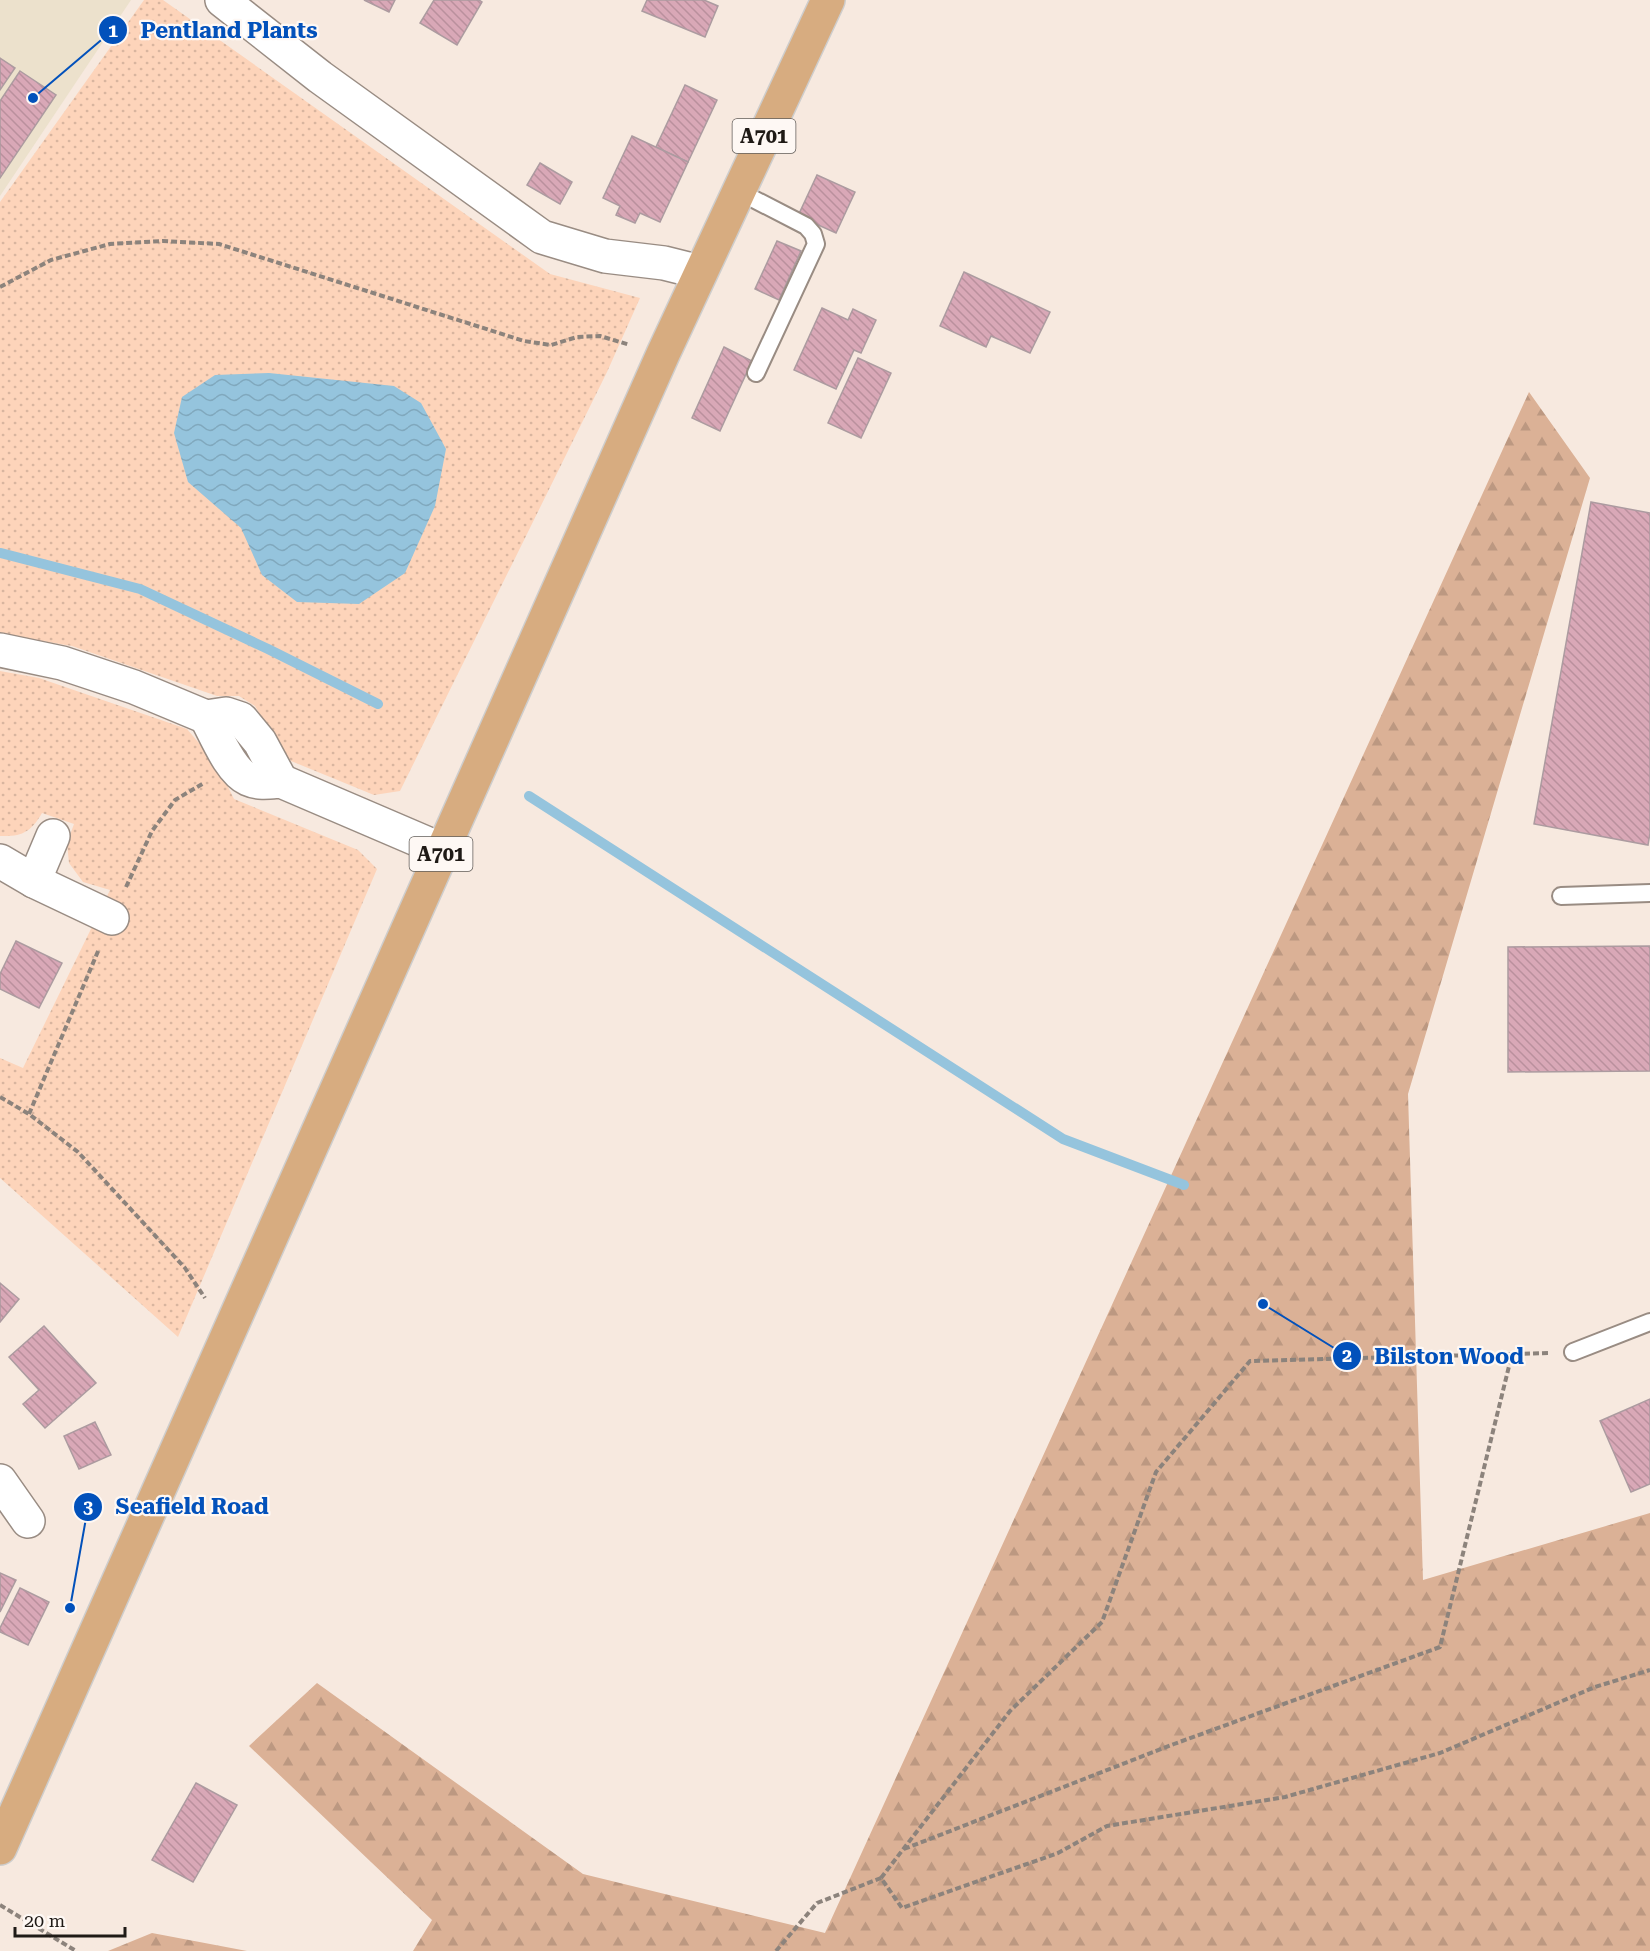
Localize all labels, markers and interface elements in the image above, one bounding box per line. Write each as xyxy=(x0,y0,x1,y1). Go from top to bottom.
callout: Pentland Plants xyxy=(98,10,329,50)
text: Pentland Plants xyxy=(141,18,318,43)
text: 1 xyxy=(108,20,118,41)
road number: A701 xyxy=(732,119,795,153)
road number: A701 xyxy=(410,837,472,871)
callout: Bilston Wood xyxy=(1332,1336,1536,1376)
text: Bilston Wood xyxy=(1374,1344,1524,1369)
text: 2 xyxy=(1342,1345,1352,1366)
callout: Seafield Road xyxy=(73,1487,280,1527)
text: Seafield Road xyxy=(115,1494,269,1519)
text: 3 xyxy=(83,1496,93,1517)
scale bar xyxy=(15,1900,124,1938)
text: 20 m xyxy=(24,1910,65,1931)

